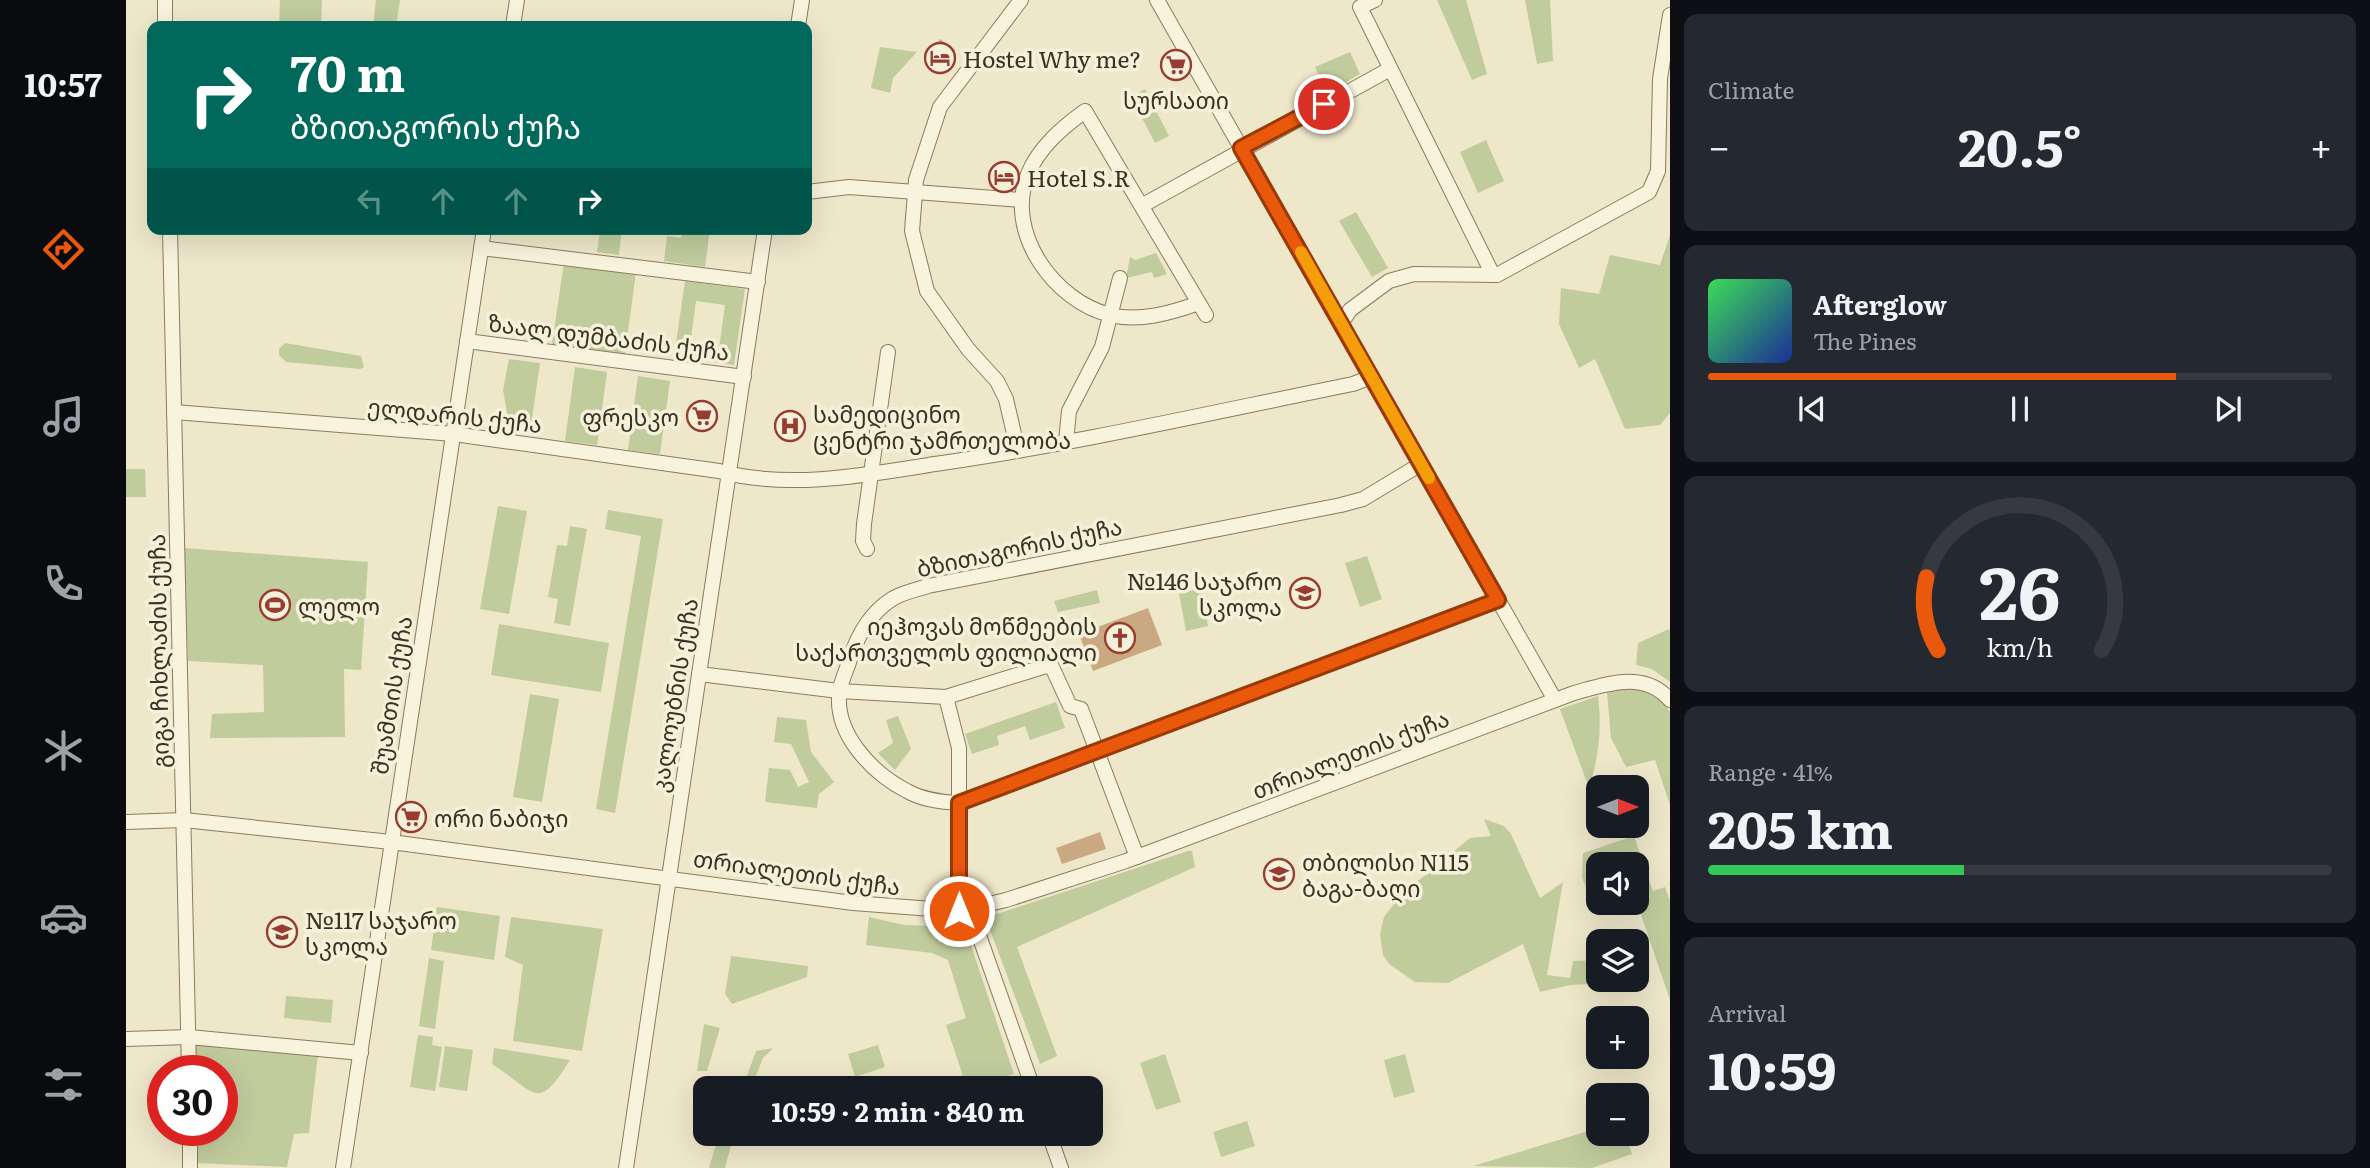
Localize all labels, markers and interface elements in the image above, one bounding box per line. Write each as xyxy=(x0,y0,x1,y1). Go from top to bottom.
text: 70 m xyxy=(290,34,405,107)
hotel icon: Hostel Why me? xyxy=(923,41,957,75)
place label: Hostel Why me? xyxy=(963,41,1141,75)
supermarket icon: სურსათი xyxy=(1159,48,1193,82)
icon: right xyxy=(175,49,266,140)
text: 10:57 xyxy=(24,59,102,107)
text: Climate xyxy=(1708,72,1794,106)
pin xyxy=(1294,74,1354,134)
place label: სურსათი xyxy=(1123,82,1229,116)
icon: arrive xyxy=(1305,85,1343,123)
text: ბზითაგორის ქუჩა xyxy=(290,101,581,149)
text: 20.5° xyxy=(1958,106,2082,183)
text: − xyxy=(1708,116,1730,173)
text: + xyxy=(2310,116,2332,173)
hotel icon: Hotel S.R xyxy=(987,160,1021,194)
place label: Hotel S.R xyxy=(1027,160,1131,194)
icon: left xyxy=(351,182,389,220)
icon: ahead xyxy=(424,182,462,220)
icon: ahead xyxy=(497,182,535,220)
icon: right xyxy=(570,182,608,220)
icon: directions xyxy=(39,225,88,274)
text: Afterglow xyxy=(1813,284,1947,323)
street label: ზაალ დუმბაძის ქუჩა xyxy=(486,304,732,368)
text: The Pines xyxy=(1813,323,1916,357)
street label: ელდარის ქუჩა xyxy=(366,388,544,440)
icon: previous xyxy=(1793,390,1831,428)
icon: pause xyxy=(2001,390,2039,428)
icon: next xyxy=(2209,390,2247,428)
icon: music xyxy=(39,392,88,441)
place label: სამედიცინო ცენტრი ჯამრთელობა xyxy=(813,396,1071,456)
place label: ფრესკო xyxy=(582,399,679,433)
supermarket icon: ფრესკო xyxy=(685,399,719,433)
hospital icon: სამედიცინო ცენტრი ჯამრთელობა xyxy=(773,409,807,443)
street label: ბზითაგორის ქუჩა xyxy=(913,508,1125,584)
street label: გიგა ჩიხლაძის ქუჩა xyxy=(138,533,176,769)
text: 26 xyxy=(1979,534,2061,642)
icon: phone xyxy=(39,559,88,608)
place label: №146 საჯარო სკოლა xyxy=(1127,563,1282,623)
school or university icon: №146 საჯარო სკოლა xyxy=(1288,576,1322,610)
sports icon: ლელო xyxy=(258,588,292,622)
place label: ლელო xyxy=(298,588,380,622)
street label: კალოუბნის ქუჩა xyxy=(641,595,705,795)
place label: იეჰოვას მოწმეების საქართველოს ფილიალი xyxy=(795,608,1097,668)
street label: შუამთის ქუჩა xyxy=(361,613,419,777)
church icon: იეჰოვას მოწმეების საქართველოს ფილიალი xyxy=(1103,621,1137,655)
text: km/h xyxy=(1987,628,2053,665)
street label: თრიალეთის ქუჩა xyxy=(1247,700,1453,806)
icon: climate xyxy=(39,726,88,775)
text: Range · 41% xyxy=(1708,754,1833,788)
north arrow xyxy=(1586,775,1648,838)
map controls xyxy=(1586,775,1649,1146)
text: 205 km xyxy=(1708,788,1893,865)
supermarket icon: ორი ნაბიჯი xyxy=(394,800,428,834)
place label: ორი ნაბიჯი xyxy=(434,800,568,834)
street label: თრიალეთის ქუჩა xyxy=(691,840,903,902)
place label: თბილისი N115 ბაგა-ბაღი xyxy=(1302,844,1469,904)
button: sound xyxy=(1586,852,1649,915)
school or university icon: თბილისი N115 ბაგა-ბაღი xyxy=(1262,857,1296,891)
position arrow xyxy=(922,874,996,948)
icon: car xyxy=(39,893,88,942)
place label: №117 საჯარო სკოლა xyxy=(305,902,457,962)
school or university icon: №117 საჯარო სკოლა xyxy=(265,915,299,949)
button: layers xyxy=(1586,929,1649,992)
text: Arrival xyxy=(1708,995,1787,1029)
button: + xyxy=(1586,1006,1649,1069)
text: 10:59 xyxy=(1708,1029,1836,1106)
speed limit sign: 30 xyxy=(147,1055,238,1146)
icon: filters xyxy=(39,1060,88,1109)
button: − xyxy=(1586,1083,1649,1146)
text: 10:59 · 2 min · 840 m xyxy=(772,1091,1024,1130)

